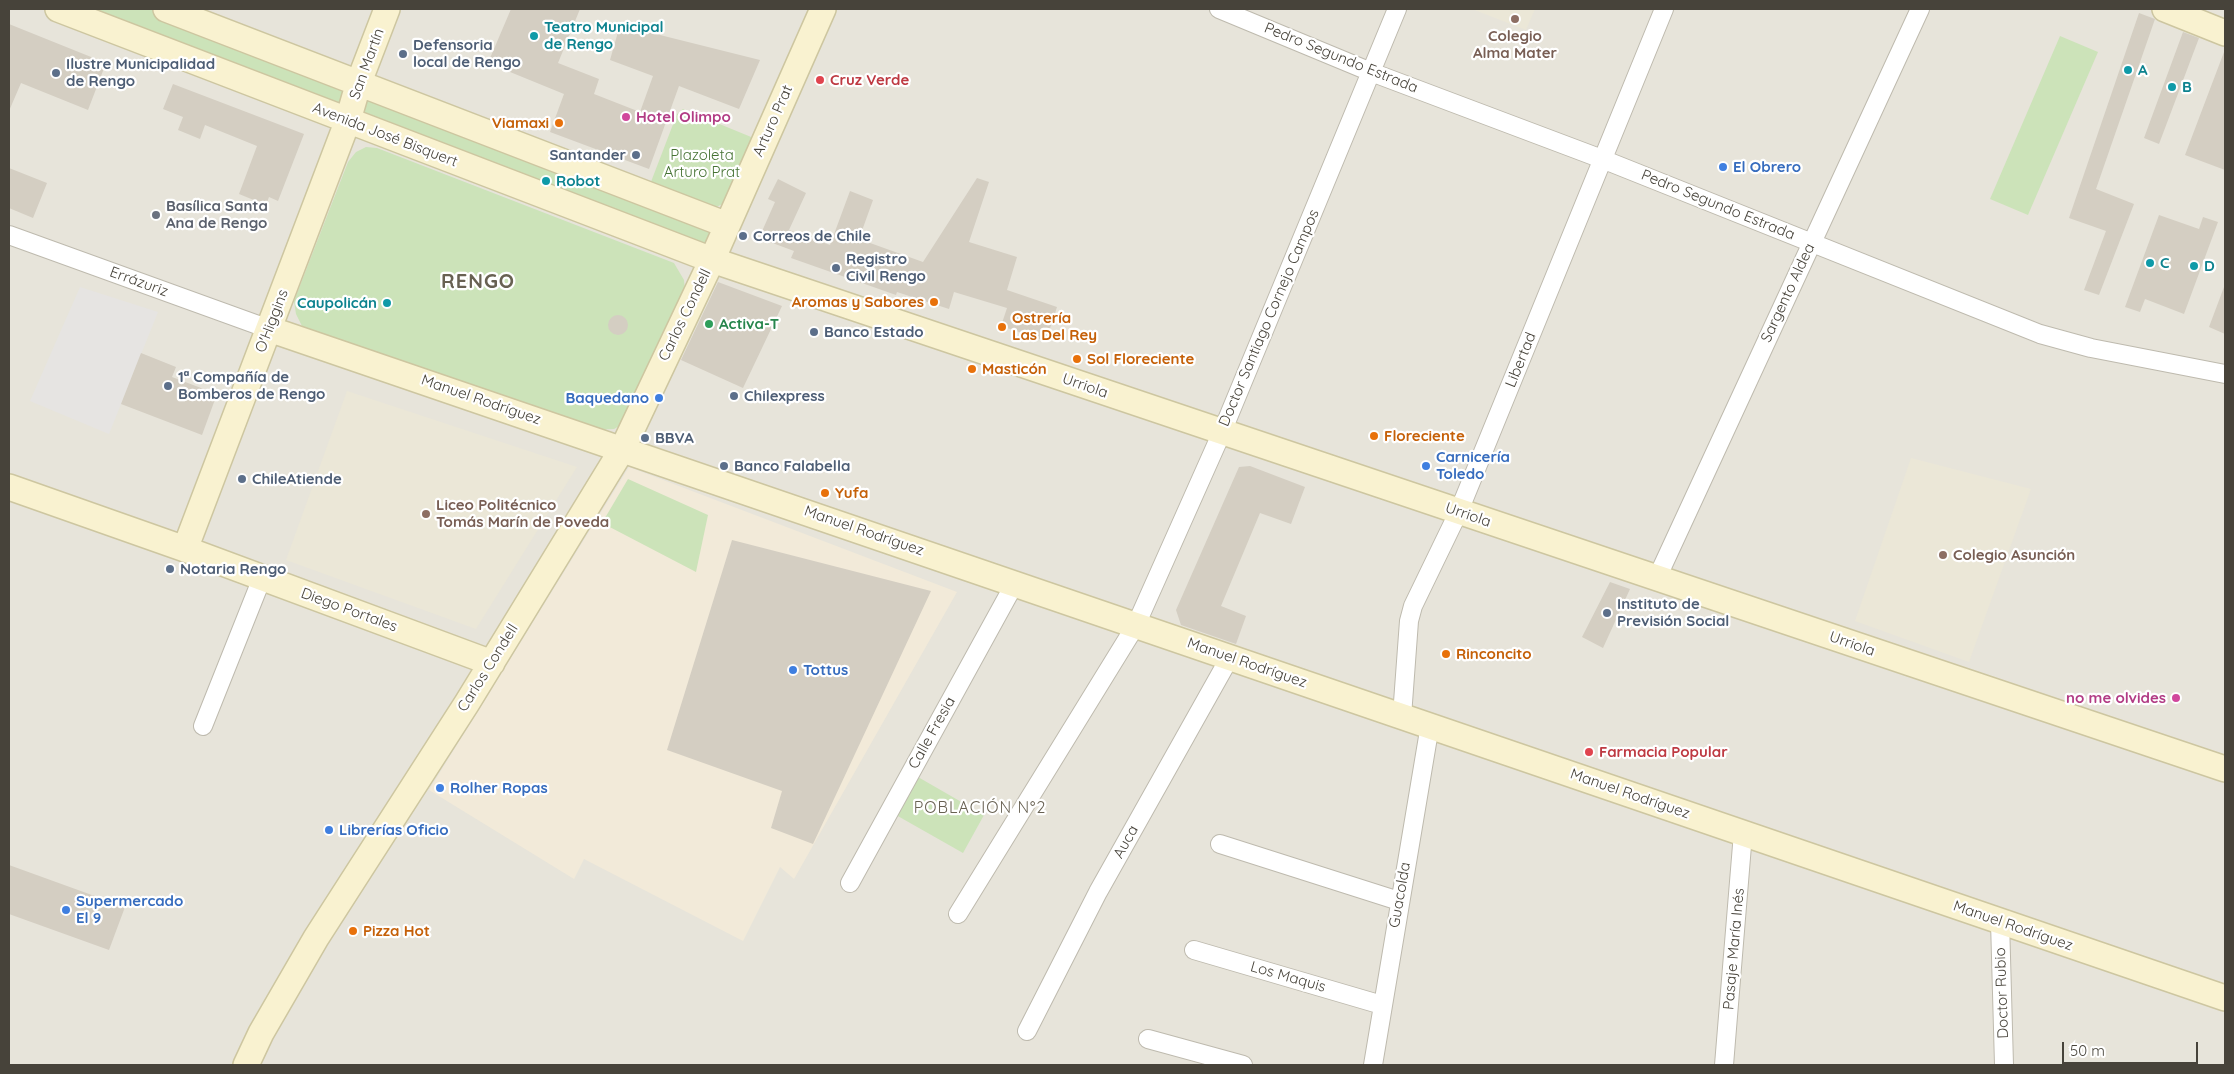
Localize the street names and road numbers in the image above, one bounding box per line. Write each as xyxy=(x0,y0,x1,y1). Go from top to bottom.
street label: Pedro Segundo Estrada xyxy=(1262,19,1420,97)
street label: San Martín xyxy=(346,26,388,102)
street label: Arturo Prat xyxy=(749,82,797,160)
street label: Avenida José Bisquert xyxy=(310,99,460,171)
street label: Pedro Segundo Estrada xyxy=(1639,166,1797,244)
street label: Doctor Santiago Cornejo Campos xyxy=(1215,207,1323,429)
street label: Sargento Aldea xyxy=(1757,241,1819,345)
street label: Errázuriz xyxy=(107,263,171,301)
street label: Carlos Condell xyxy=(655,266,715,364)
street label: O'Higgins xyxy=(252,287,292,355)
street label: Libertad xyxy=(1502,330,1540,390)
street label: Urriola xyxy=(1060,370,1110,402)
street label: Manuel Rodríguez xyxy=(419,371,543,429)
street label: Urriola xyxy=(1443,499,1493,531)
street label: Manuel Rodríguez xyxy=(802,502,926,560)
street label: Diego Portales xyxy=(298,584,400,636)
street label: Carlos Condell xyxy=(454,621,522,715)
street label: Urriola xyxy=(1827,628,1877,660)
street label: Manuel Rodríguez xyxy=(1185,634,1309,692)
street label: Calle Fresia xyxy=(905,694,959,772)
street label: Manuel Rodríguez xyxy=(1568,765,1692,823)
street label: Auca xyxy=(1110,822,1142,862)
street label: Guacolda xyxy=(1385,861,1415,929)
street label: Pasaje María Inés xyxy=(1720,887,1748,1011)
street label: Manuel Rodríguez xyxy=(1951,897,2075,955)
street label: Doctor Rubio xyxy=(1991,947,2013,1039)
street label: Los Maquis xyxy=(1248,958,1328,996)

